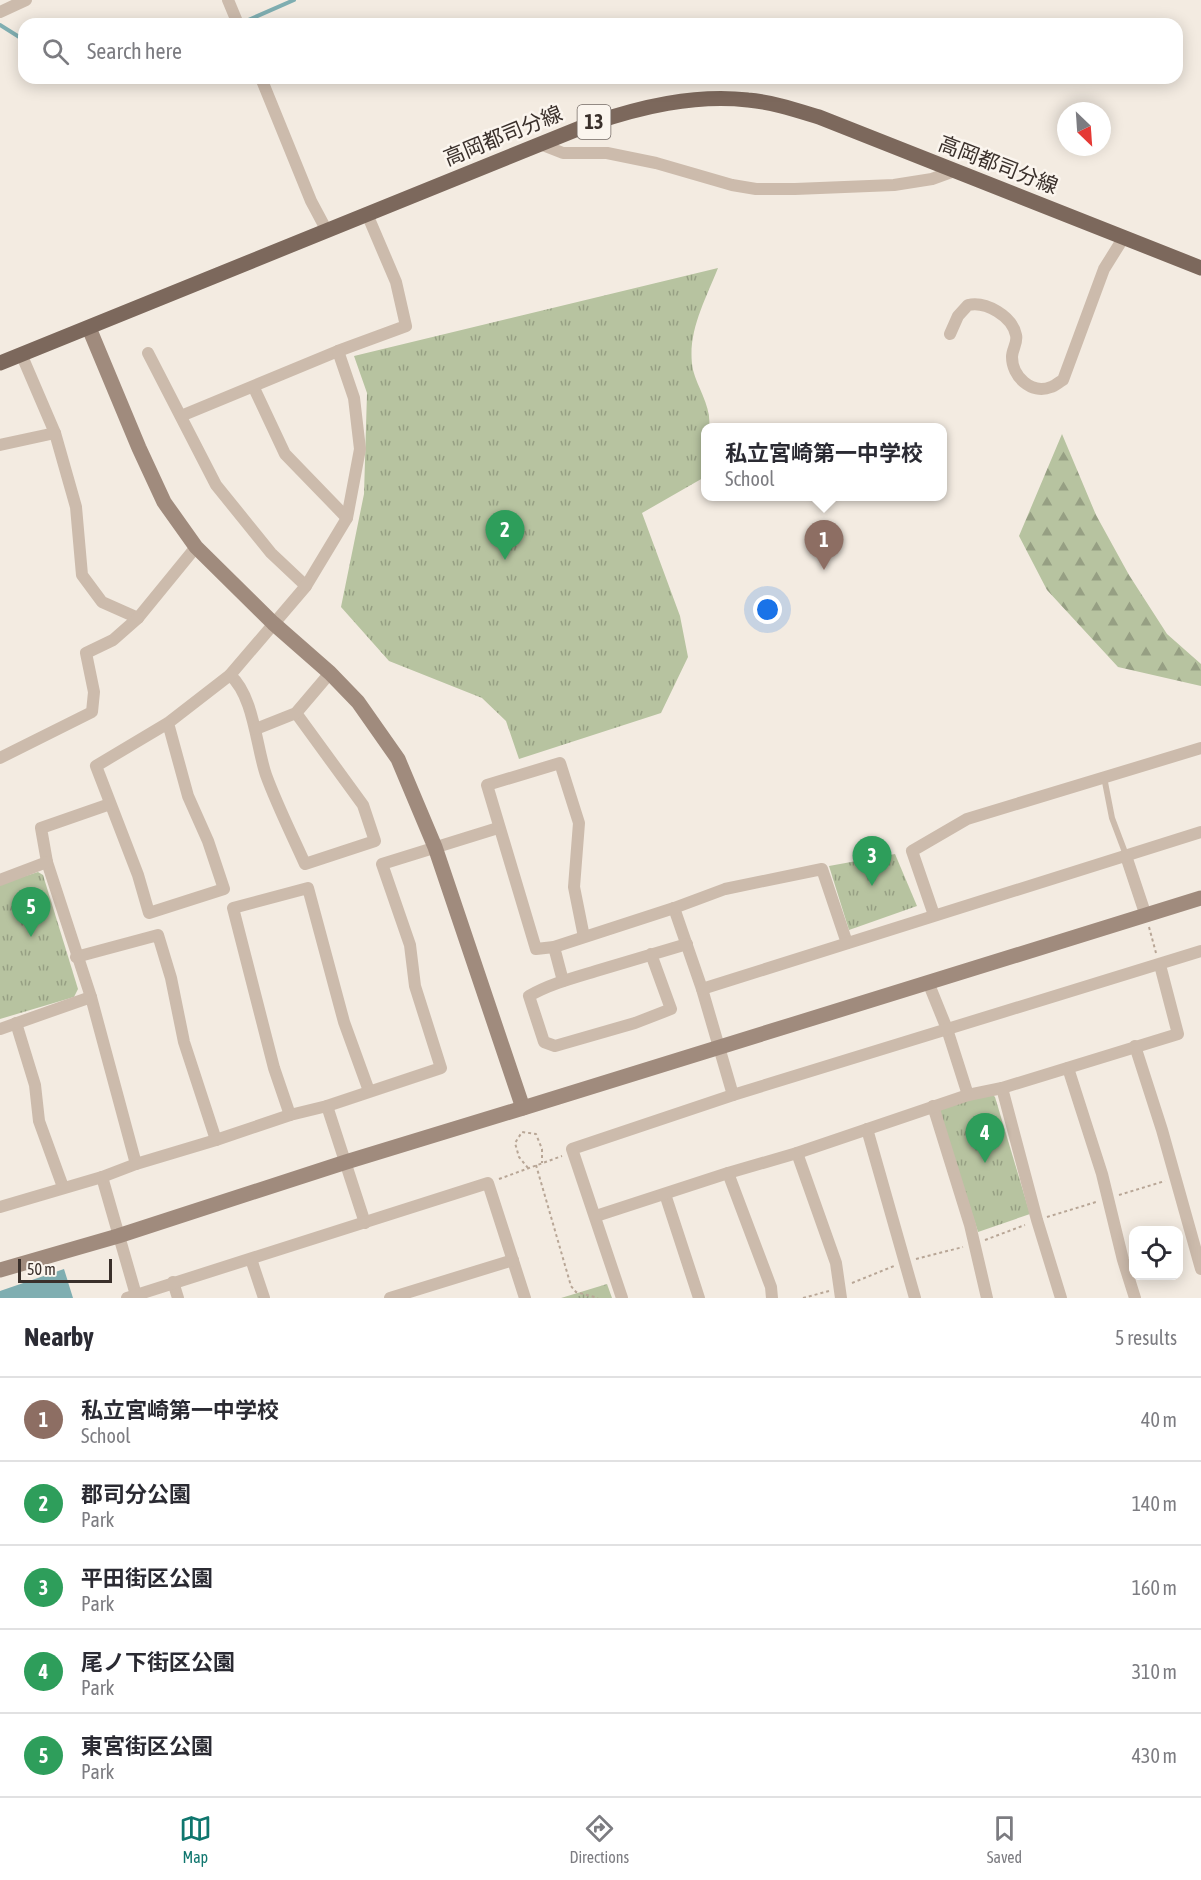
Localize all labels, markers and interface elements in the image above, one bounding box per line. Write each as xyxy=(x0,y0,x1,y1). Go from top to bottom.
search box xyxy=(18,18,1183,84)
icon: search xyxy=(39,35,72,68)
text: Search here xyxy=(87,38,182,64)
street label: 高岡都司分線 xyxy=(440,100,566,170)
north arrow xyxy=(1057,102,1111,156)
road number: 13 xyxy=(578,105,610,139)
street label: 高岡都司分線 xyxy=(935,130,1061,198)
popup xyxy=(701,423,947,501)
text: 私立宮崎第一中学校 xyxy=(725,440,923,466)
text: School xyxy=(725,467,775,490)
pin: 2 xyxy=(486,510,524,560)
pin: 1 xyxy=(804,520,844,570)
your location xyxy=(753,595,782,624)
pin: 3 xyxy=(852,836,892,886)
pin: 5 xyxy=(12,888,51,937)
pin: 4 xyxy=(966,1114,1004,1163)
map controls xyxy=(1129,1226,1183,1280)
button: locate xyxy=(1129,1226,1183,1280)
scale bar xyxy=(18,1256,112,1284)
text: 50 m xyxy=(27,1260,56,1278)
text: Nearby xyxy=(24,1322,94,1352)
text: 5 results xyxy=(1115,1326,1177,1349)
text: 私立宮崎第一中学校 xyxy=(81,1397,279,1423)
text: 1 xyxy=(39,1408,48,1431)
text: 40 m xyxy=(1141,1408,1177,1431)
text: School xyxy=(81,1424,131,1447)
text: 郡司分公園 xyxy=(81,1481,191,1507)
text: 2 xyxy=(39,1492,48,1515)
text: 140 m xyxy=(1132,1492,1177,1515)
text: Park xyxy=(81,1508,114,1531)
text: 平田街区公園 xyxy=(81,1565,213,1591)
text: 3 xyxy=(39,1576,48,1599)
text: 160 m xyxy=(1132,1576,1177,1599)
text: Park xyxy=(81,1592,114,1615)
text: 尾ノ下街区公園 xyxy=(81,1649,235,1675)
text: 4 xyxy=(39,1660,48,1683)
text: 310 m xyxy=(1132,1660,1177,1683)
text: Park xyxy=(81,1676,114,1699)
text: 東宮街区公園 xyxy=(81,1733,213,1759)
text: 5 xyxy=(39,1744,48,1767)
text: 430 m xyxy=(1132,1744,1177,1767)
text: Park xyxy=(81,1760,114,1783)
tab: Map xyxy=(179,1812,212,1866)
tab: Directions xyxy=(569,1812,629,1866)
tab: Saved xyxy=(987,1812,1022,1866)

